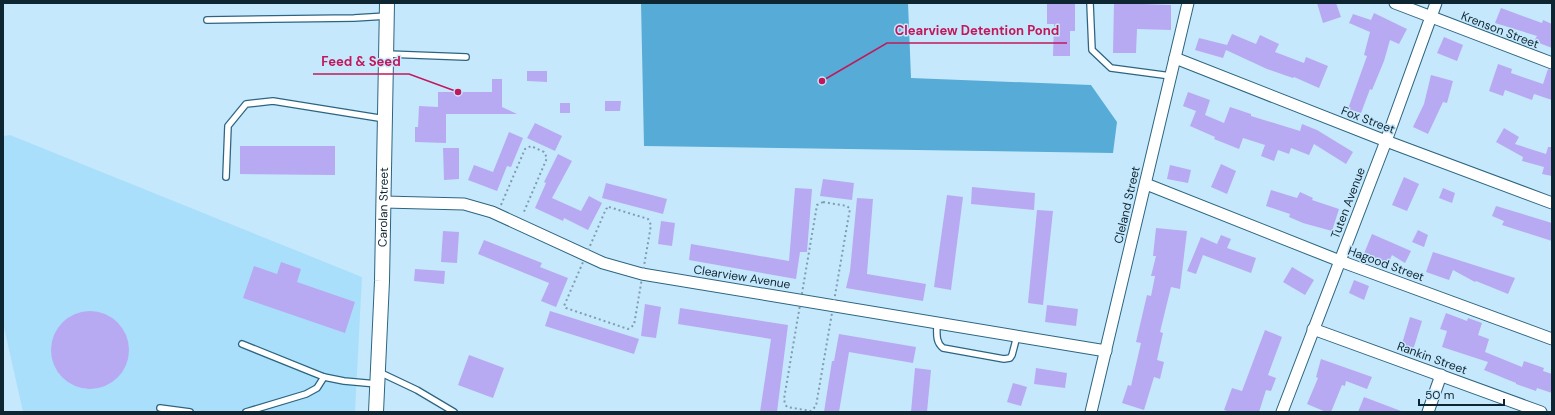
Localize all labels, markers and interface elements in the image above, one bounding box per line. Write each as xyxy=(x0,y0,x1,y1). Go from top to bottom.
street label: Krenson Street xyxy=(1459,8,1541,52)
callout: Clearview Detention Pond xyxy=(887,18,1067,43)
text: Clearview Detention Pond xyxy=(895,22,1059,39)
callout: Feed & Seed xyxy=(313,49,409,74)
text: Feed & Seed xyxy=(321,53,401,70)
street label: Fox Street xyxy=(1339,102,1397,138)
street label: Cleland Street xyxy=(1110,164,1144,245)
street label: Tuten Avenue xyxy=(1327,165,1369,241)
street label: Carolan Street xyxy=(375,167,392,247)
street label: Hagood Street xyxy=(1346,243,1427,285)
street label: Clearview Avenue xyxy=(692,261,792,293)
street label: Rankin Street xyxy=(1395,338,1469,378)
scale bar xyxy=(1419,381,1504,407)
text: 50 m xyxy=(1425,387,1454,403)

